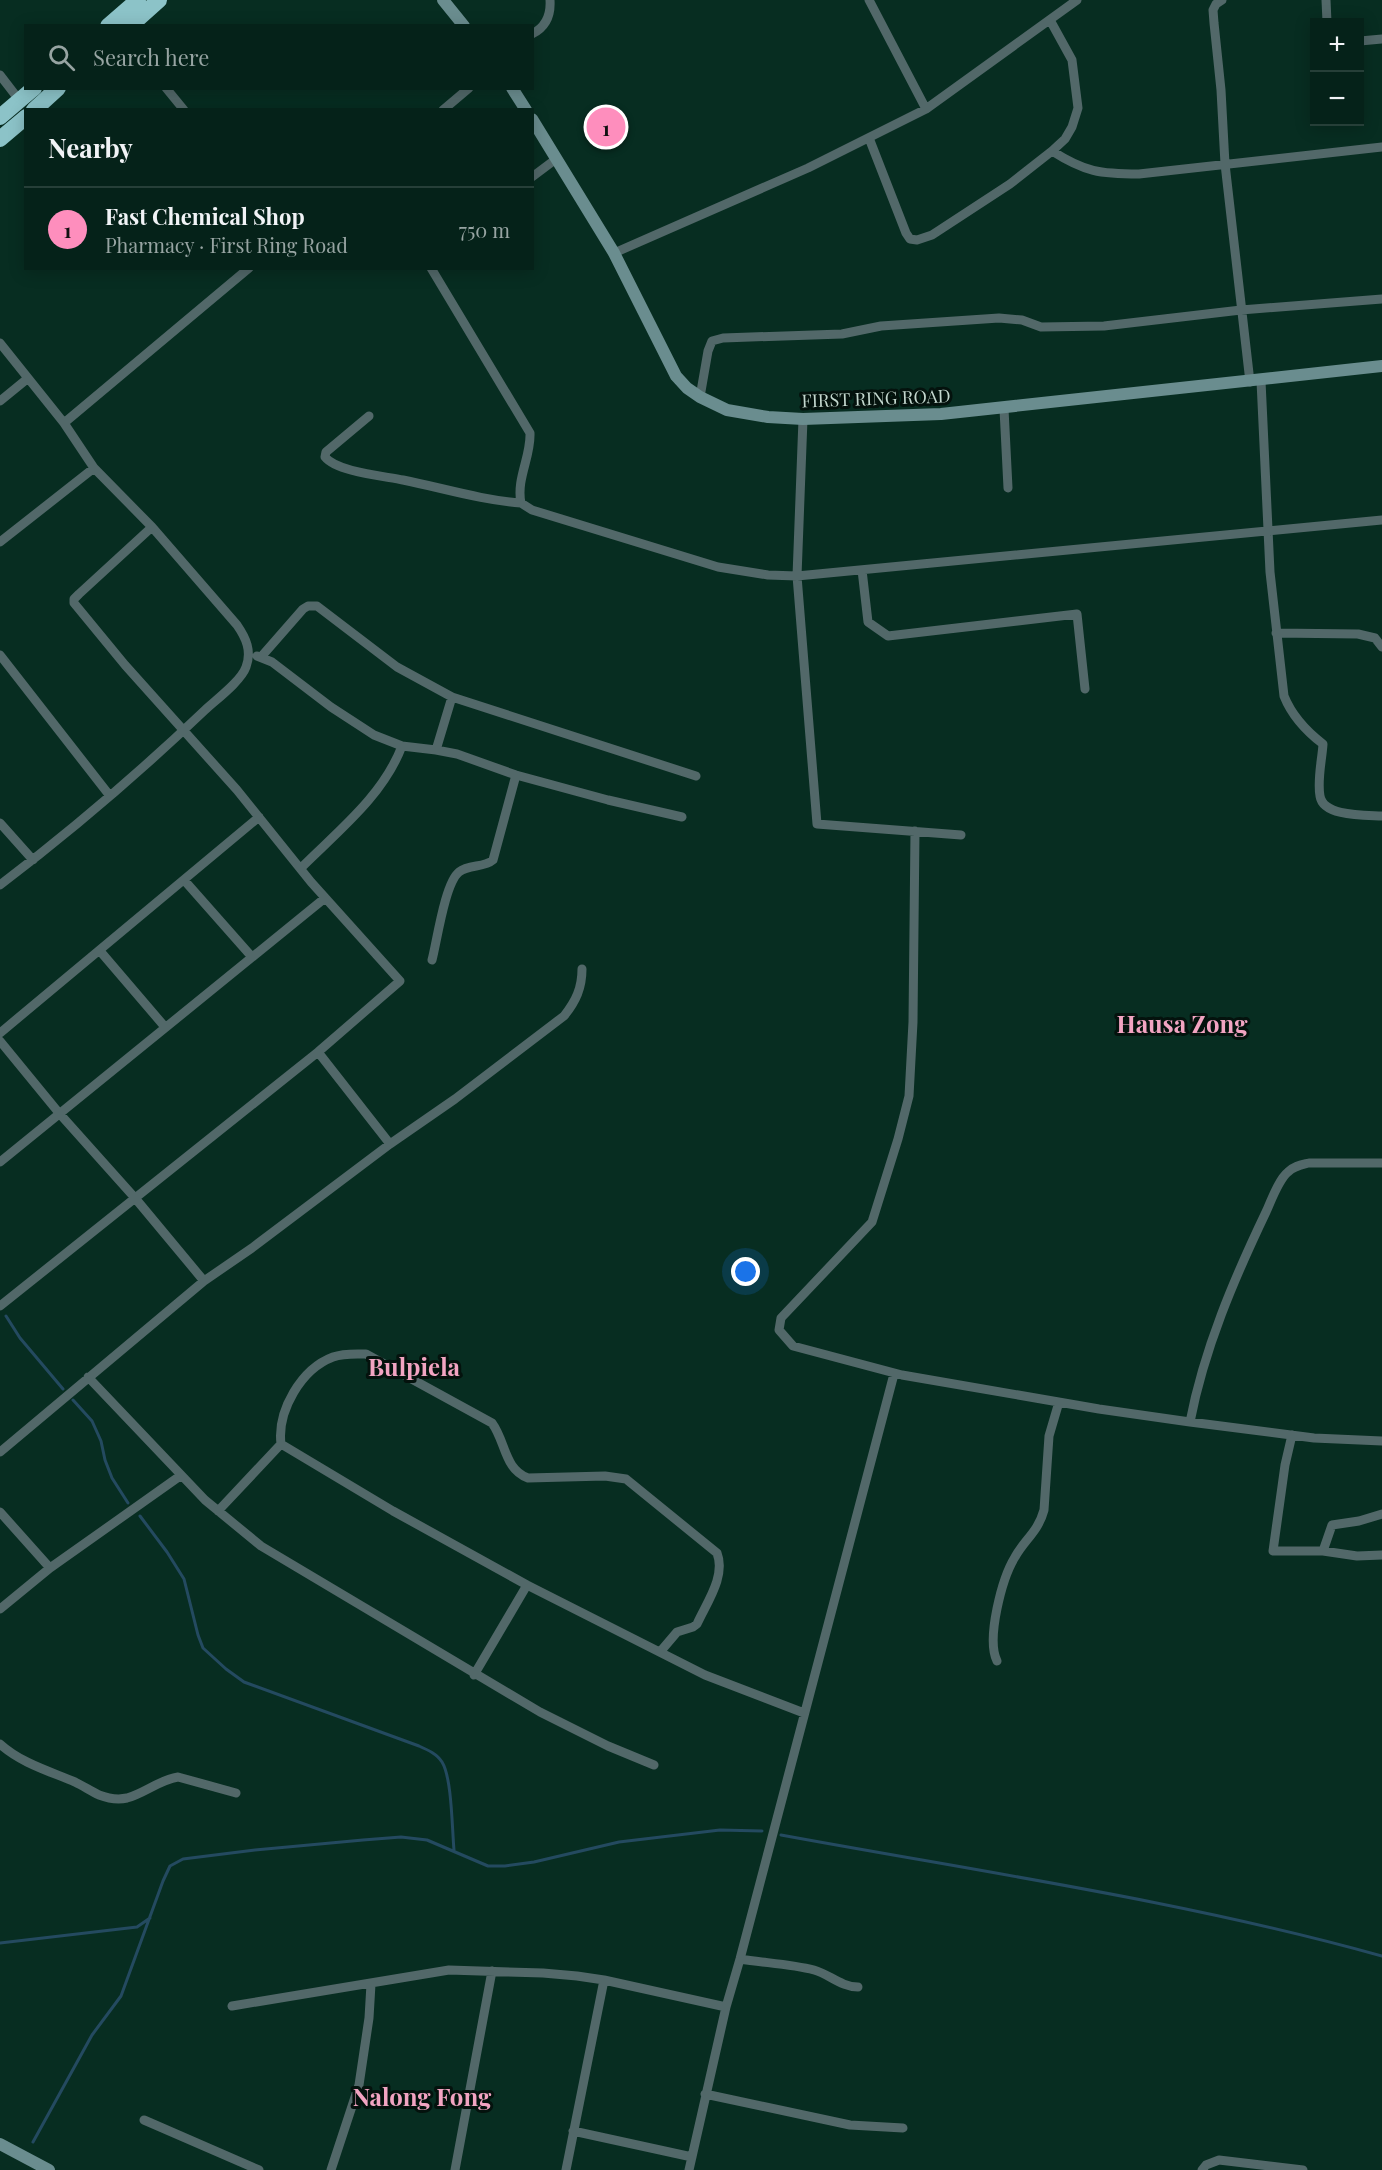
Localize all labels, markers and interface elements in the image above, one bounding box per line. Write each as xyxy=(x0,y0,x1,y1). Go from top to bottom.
map controls xyxy=(1310,18,1364,126)
button: + xyxy=(1310,18,1364,72)
search box xyxy=(24,24,534,90)
icon: search xyxy=(45,41,78,74)
text: Search here xyxy=(93,42,209,72)
button: − xyxy=(1310,72,1364,126)
pin: 1 xyxy=(586,104,626,150)
text: Nearby xyxy=(48,130,133,165)
text: Fast Chemical Shop xyxy=(105,201,305,231)
text: 1 xyxy=(64,216,71,243)
text: 750 m xyxy=(459,216,510,243)
text: Pharmacy · First Ring Road xyxy=(105,231,348,258)
street label: FIRST RING ROAD xyxy=(801,383,951,413)
district label: Hausa Zong xyxy=(1117,1007,1248,1039)
your location xyxy=(731,1257,760,1286)
district label: Bulpiela xyxy=(368,1350,461,1382)
district label: Nalong Fong xyxy=(353,2080,492,2112)

